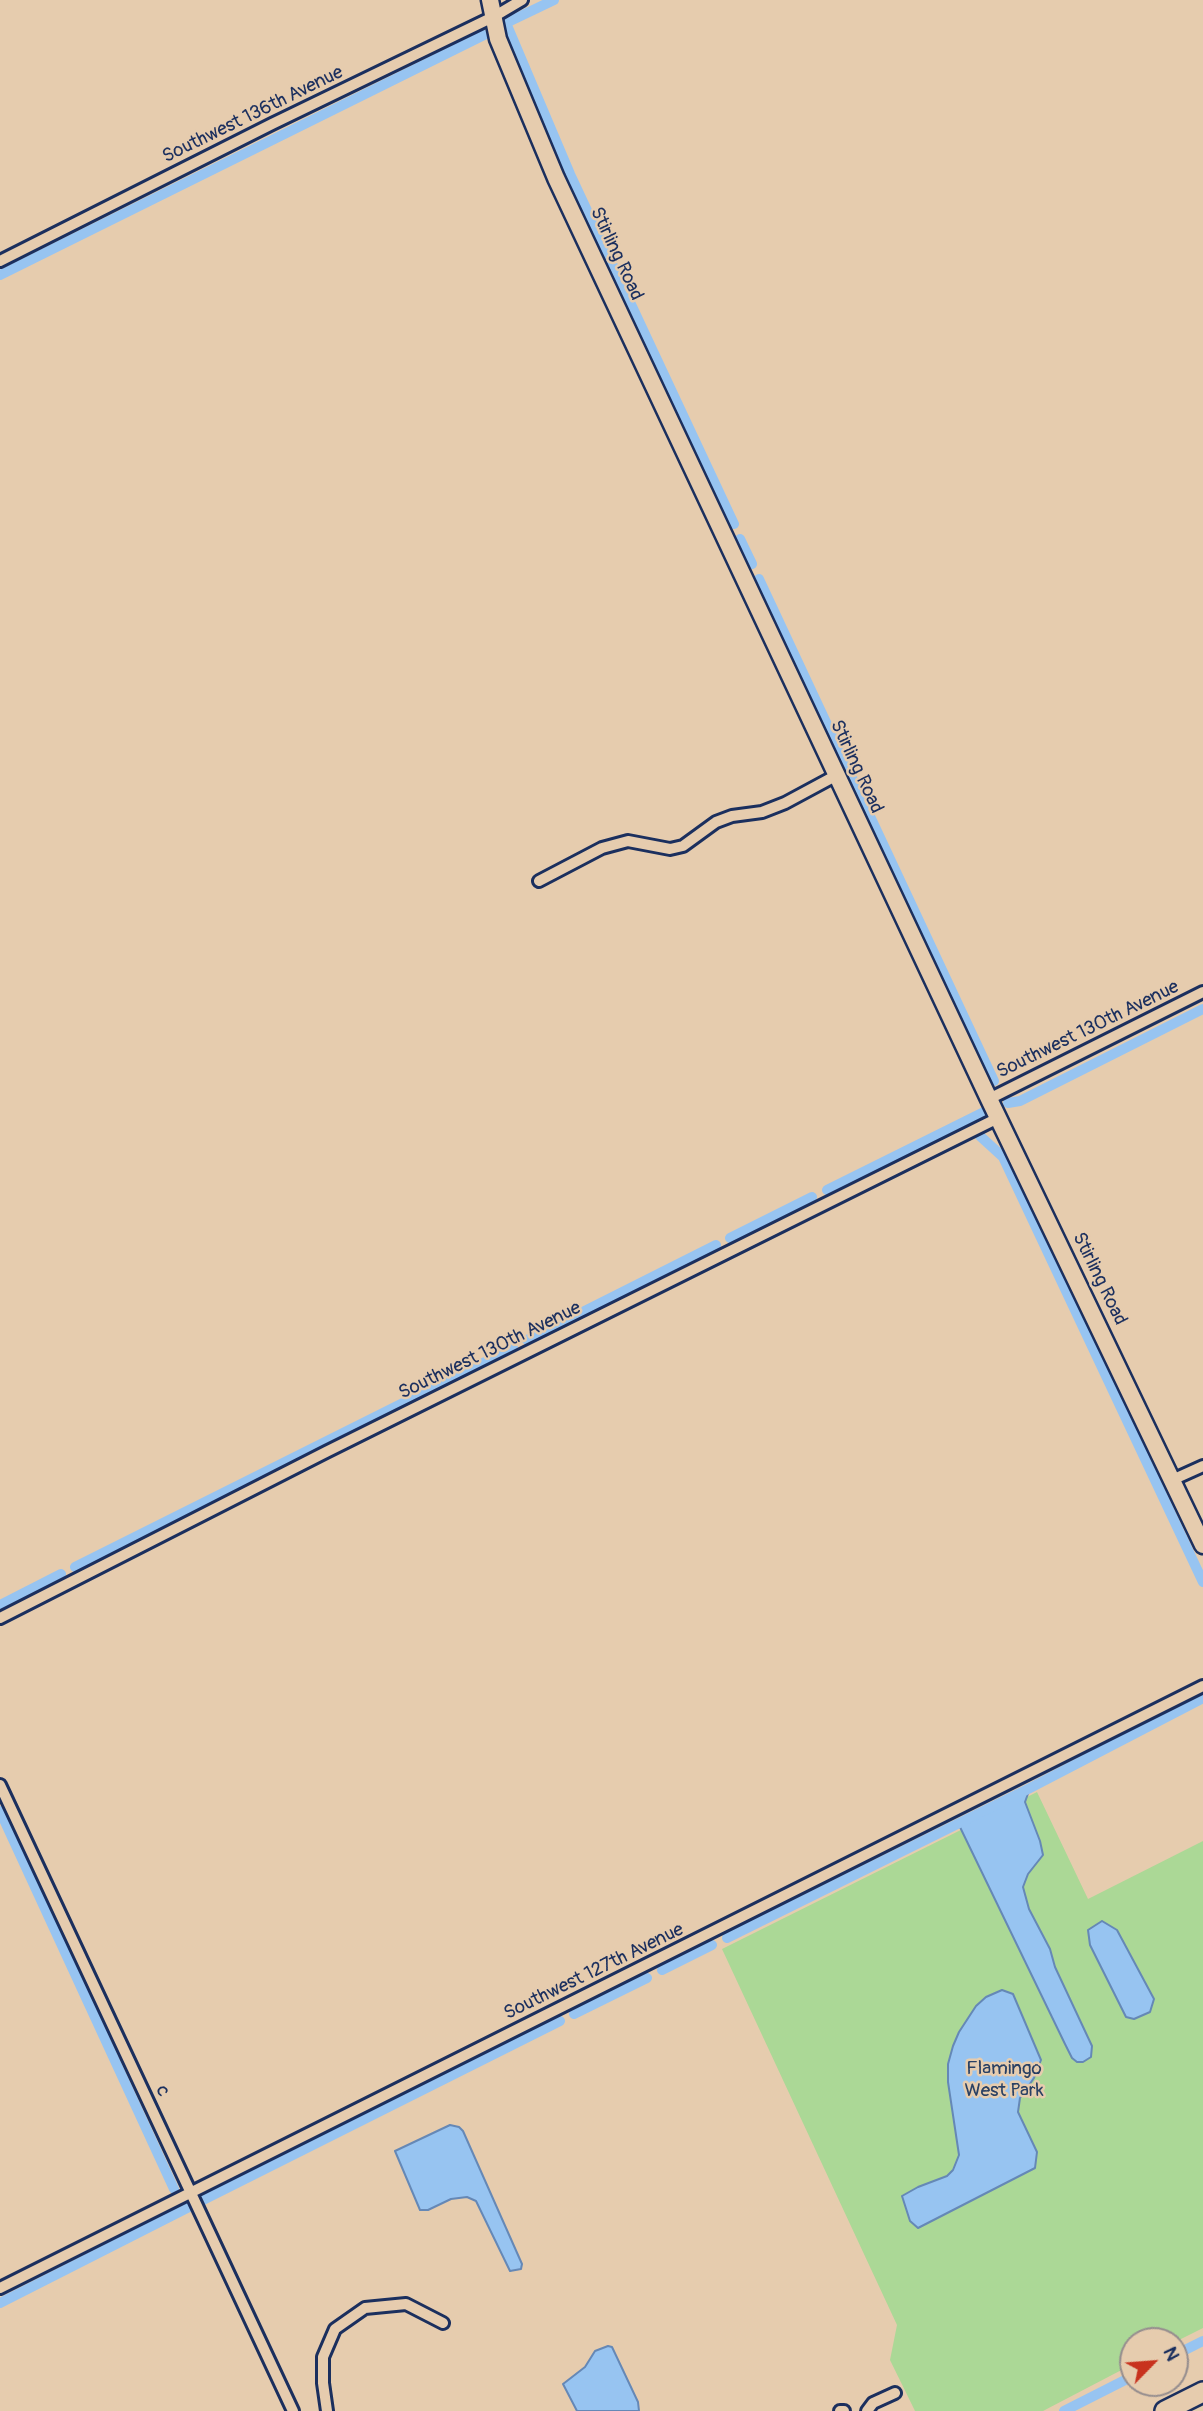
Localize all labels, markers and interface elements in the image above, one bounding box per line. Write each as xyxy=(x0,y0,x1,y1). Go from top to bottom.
street label: Southwest 136th Avenue xyxy=(159,61,347,169)
street label: Stirling Road xyxy=(584,204,648,304)
street label: Stirling Road xyxy=(824,717,888,817)
street label: Southwest 130th Avenue xyxy=(993,976,1183,1084)
street label: Stirling Road xyxy=(1067,1229,1131,1329)
street label: Southwest 130th Avenue xyxy=(395,1297,585,1405)
street label: Southwest 127th Avenue xyxy=(500,1919,688,2025)
park label: Flamingo West Park xyxy=(964,2058,1044,2102)
street label: c xyxy=(150,2082,174,2100)
north arrow xyxy=(1119,2327,1189,2397)
text: N xyxy=(1158,2343,1185,2365)

